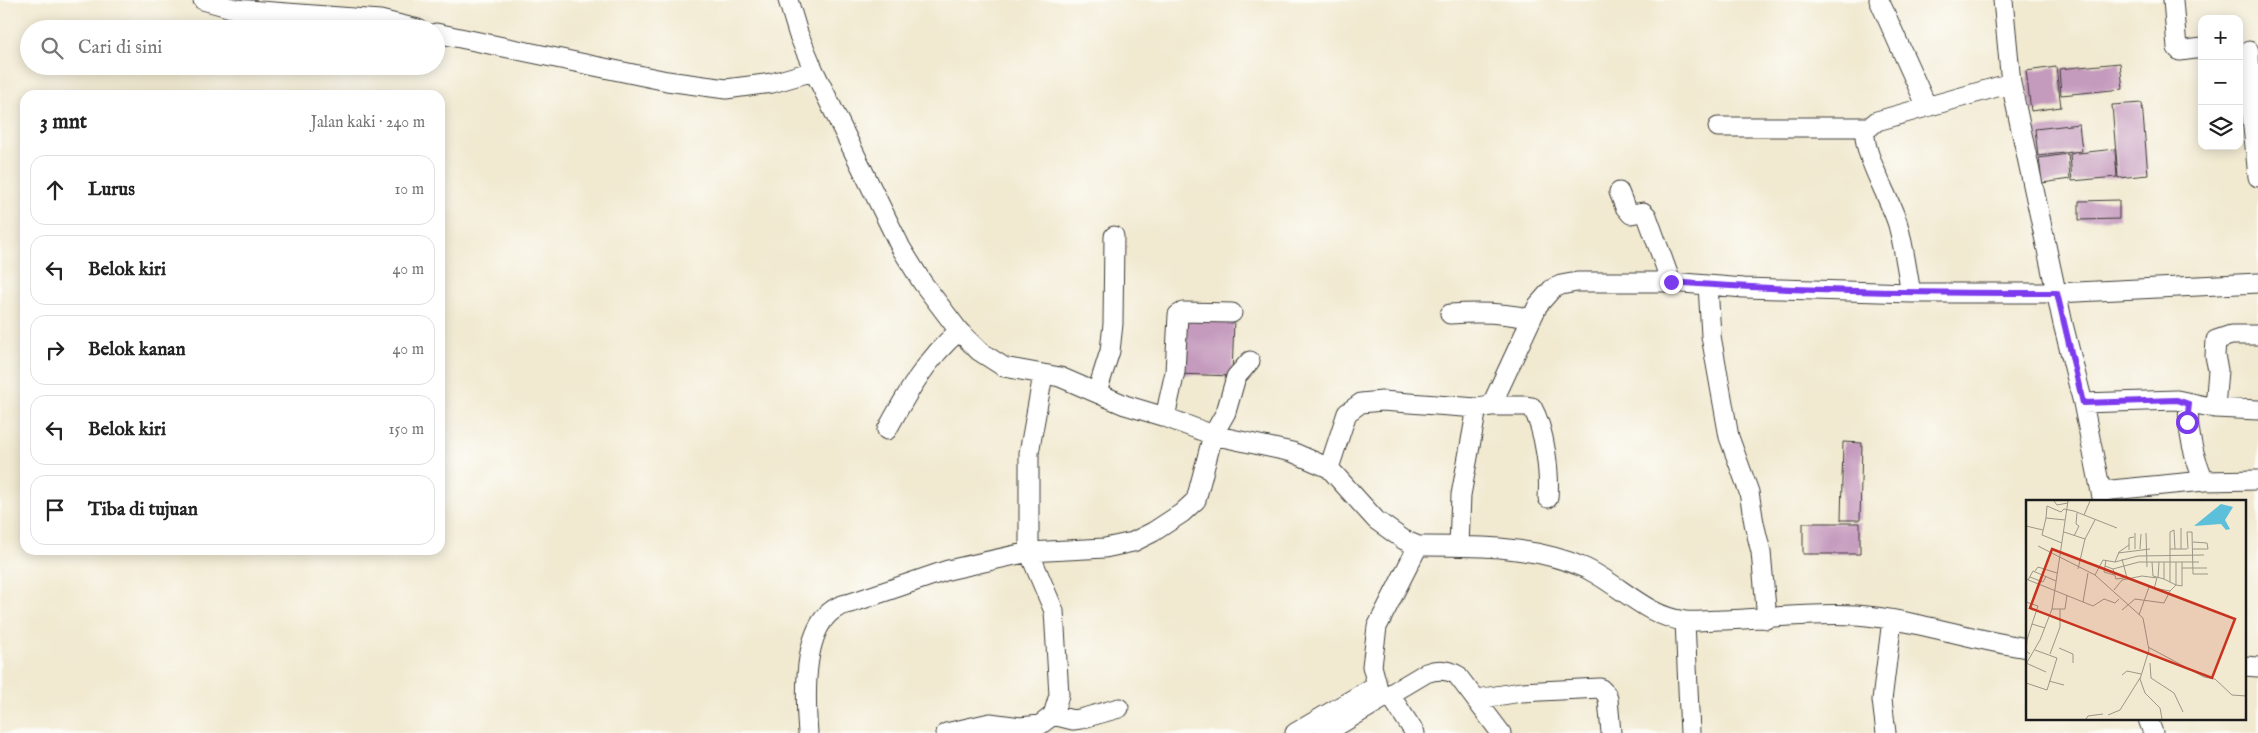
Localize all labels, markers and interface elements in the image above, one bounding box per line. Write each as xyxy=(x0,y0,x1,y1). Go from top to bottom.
map controls xyxy=(2198,15,2243,150)
button: + xyxy=(2198,15,2243,60)
search box xyxy=(20,20,445,75)
icon: search xyxy=(38,34,66,62)
text: Cari di sini xyxy=(78,36,162,60)
button: − xyxy=(2198,60,2243,105)
button: layers xyxy=(2198,105,2243,150)
text: 3 mnt xyxy=(40,109,87,136)
text: Jalan kaki · 240 m xyxy=(311,113,425,133)
icon: ahead xyxy=(41,176,69,204)
text: Lurus xyxy=(88,178,135,202)
text: 10 m xyxy=(394,180,424,200)
icon: left xyxy=(41,256,69,284)
text: Belok kiri xyxy=(88,258,166,282)
text: 40 m xyxy=(392,260,424,280)
route end xyxy=(1660,271,1683,294)
icon: right xyxy=(41,336,69,364)
text: Belok kanan xyxy=(88,338,186,362)
text: 40 m xyxy=(392,340,424,360)
route start xyxy=(2176,411,2199,434)
icon: left xyxy=(41,416,69,444)
text: Belok kiri xyxy=(88,418,166,442)
text: 150 m xyxy=(389,420,424,440)
icon: arrive xyxy=(41,496,69,524)
text: Tiba di tujuan xyxy=(88,498,198,522)
inset map xyxy=(2026,500,2246,720)

